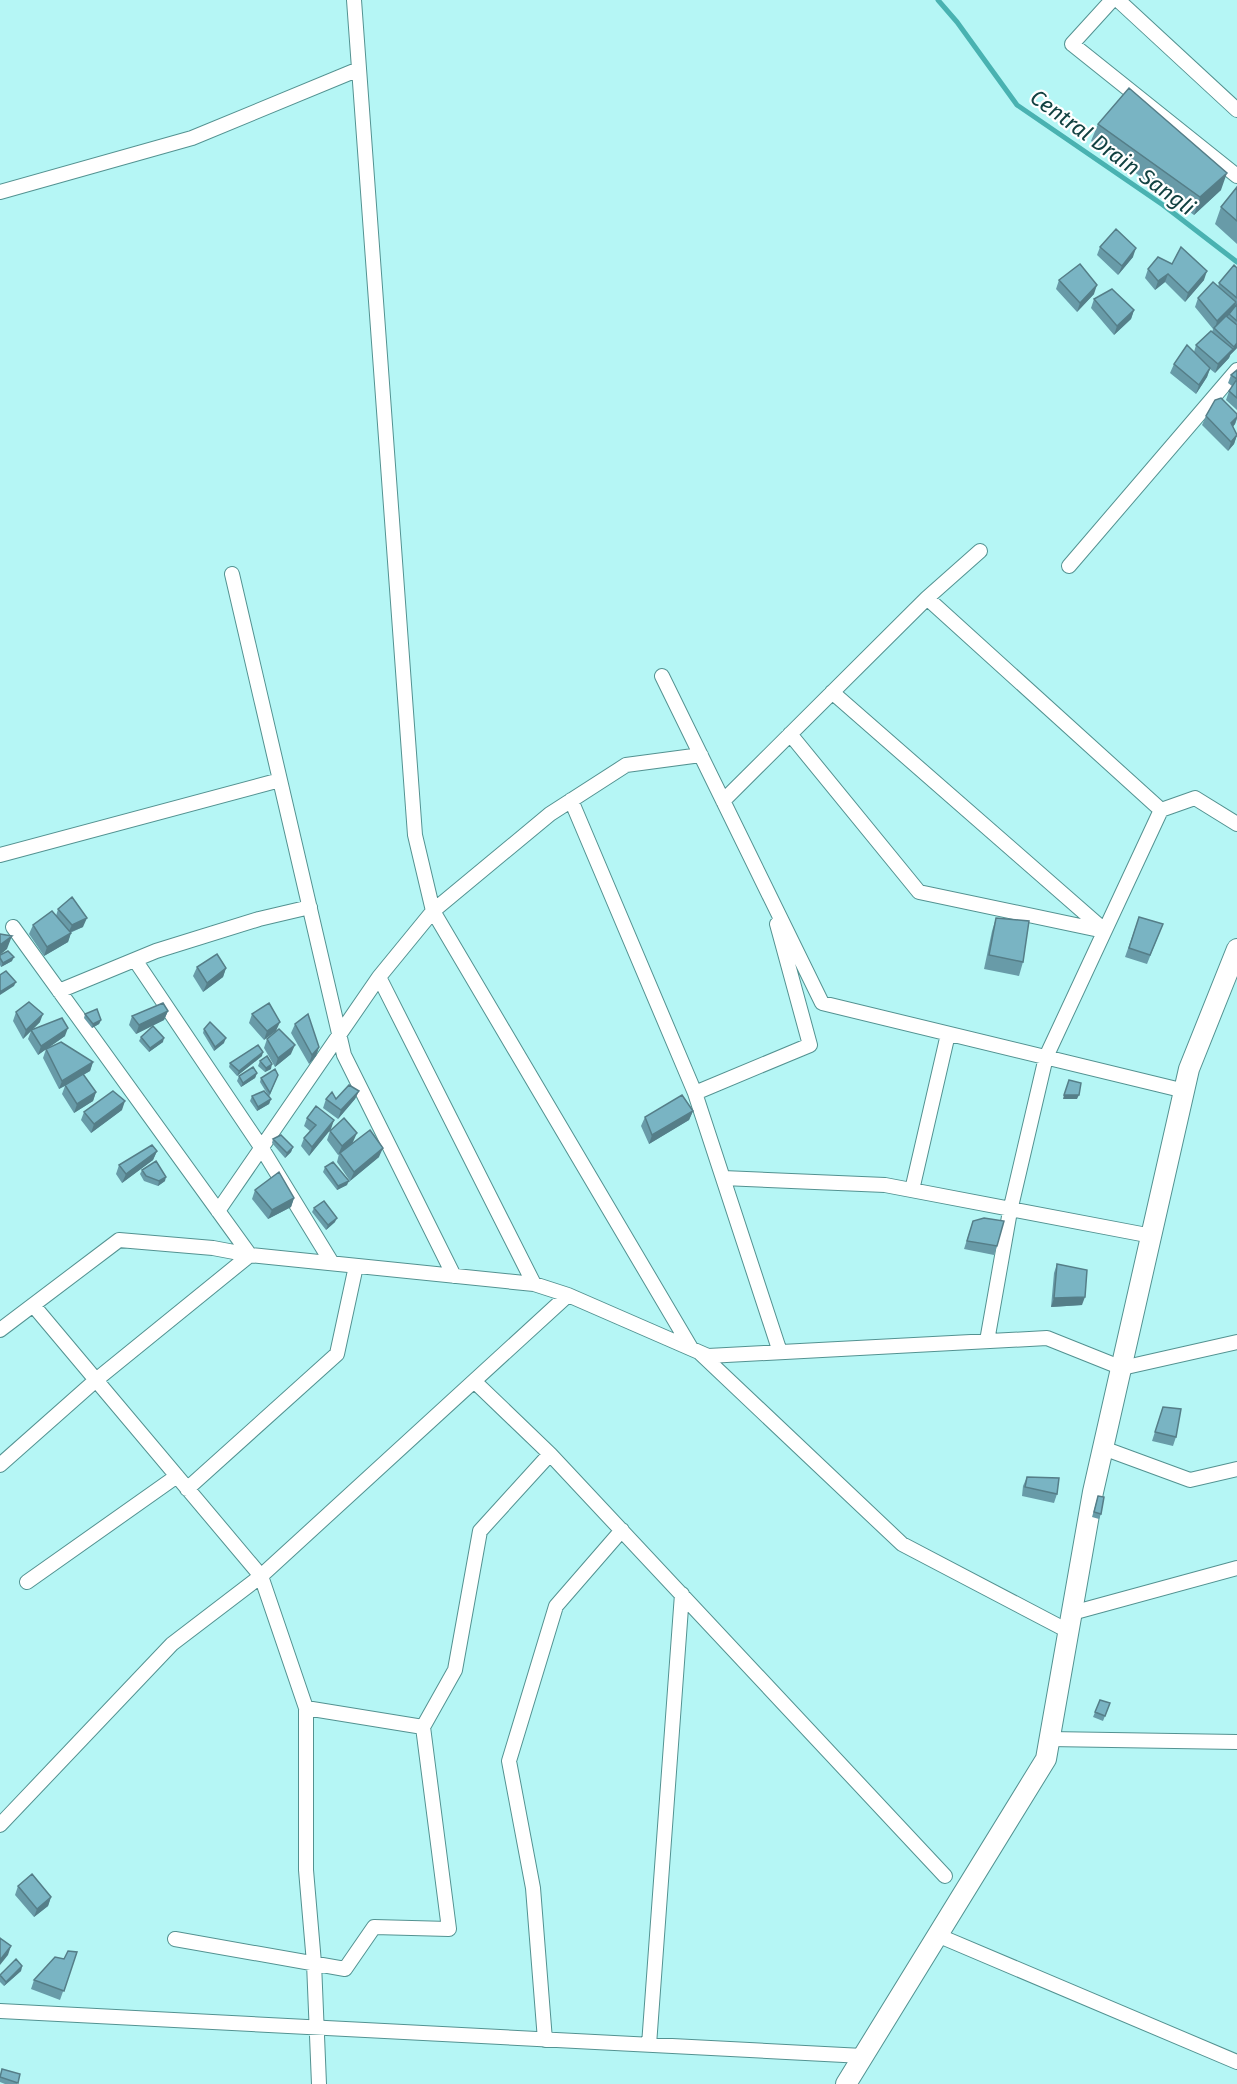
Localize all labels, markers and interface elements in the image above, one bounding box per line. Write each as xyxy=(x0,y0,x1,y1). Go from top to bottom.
water label: Central Drain Sangli xyxy=(1025,84,1200,221)

